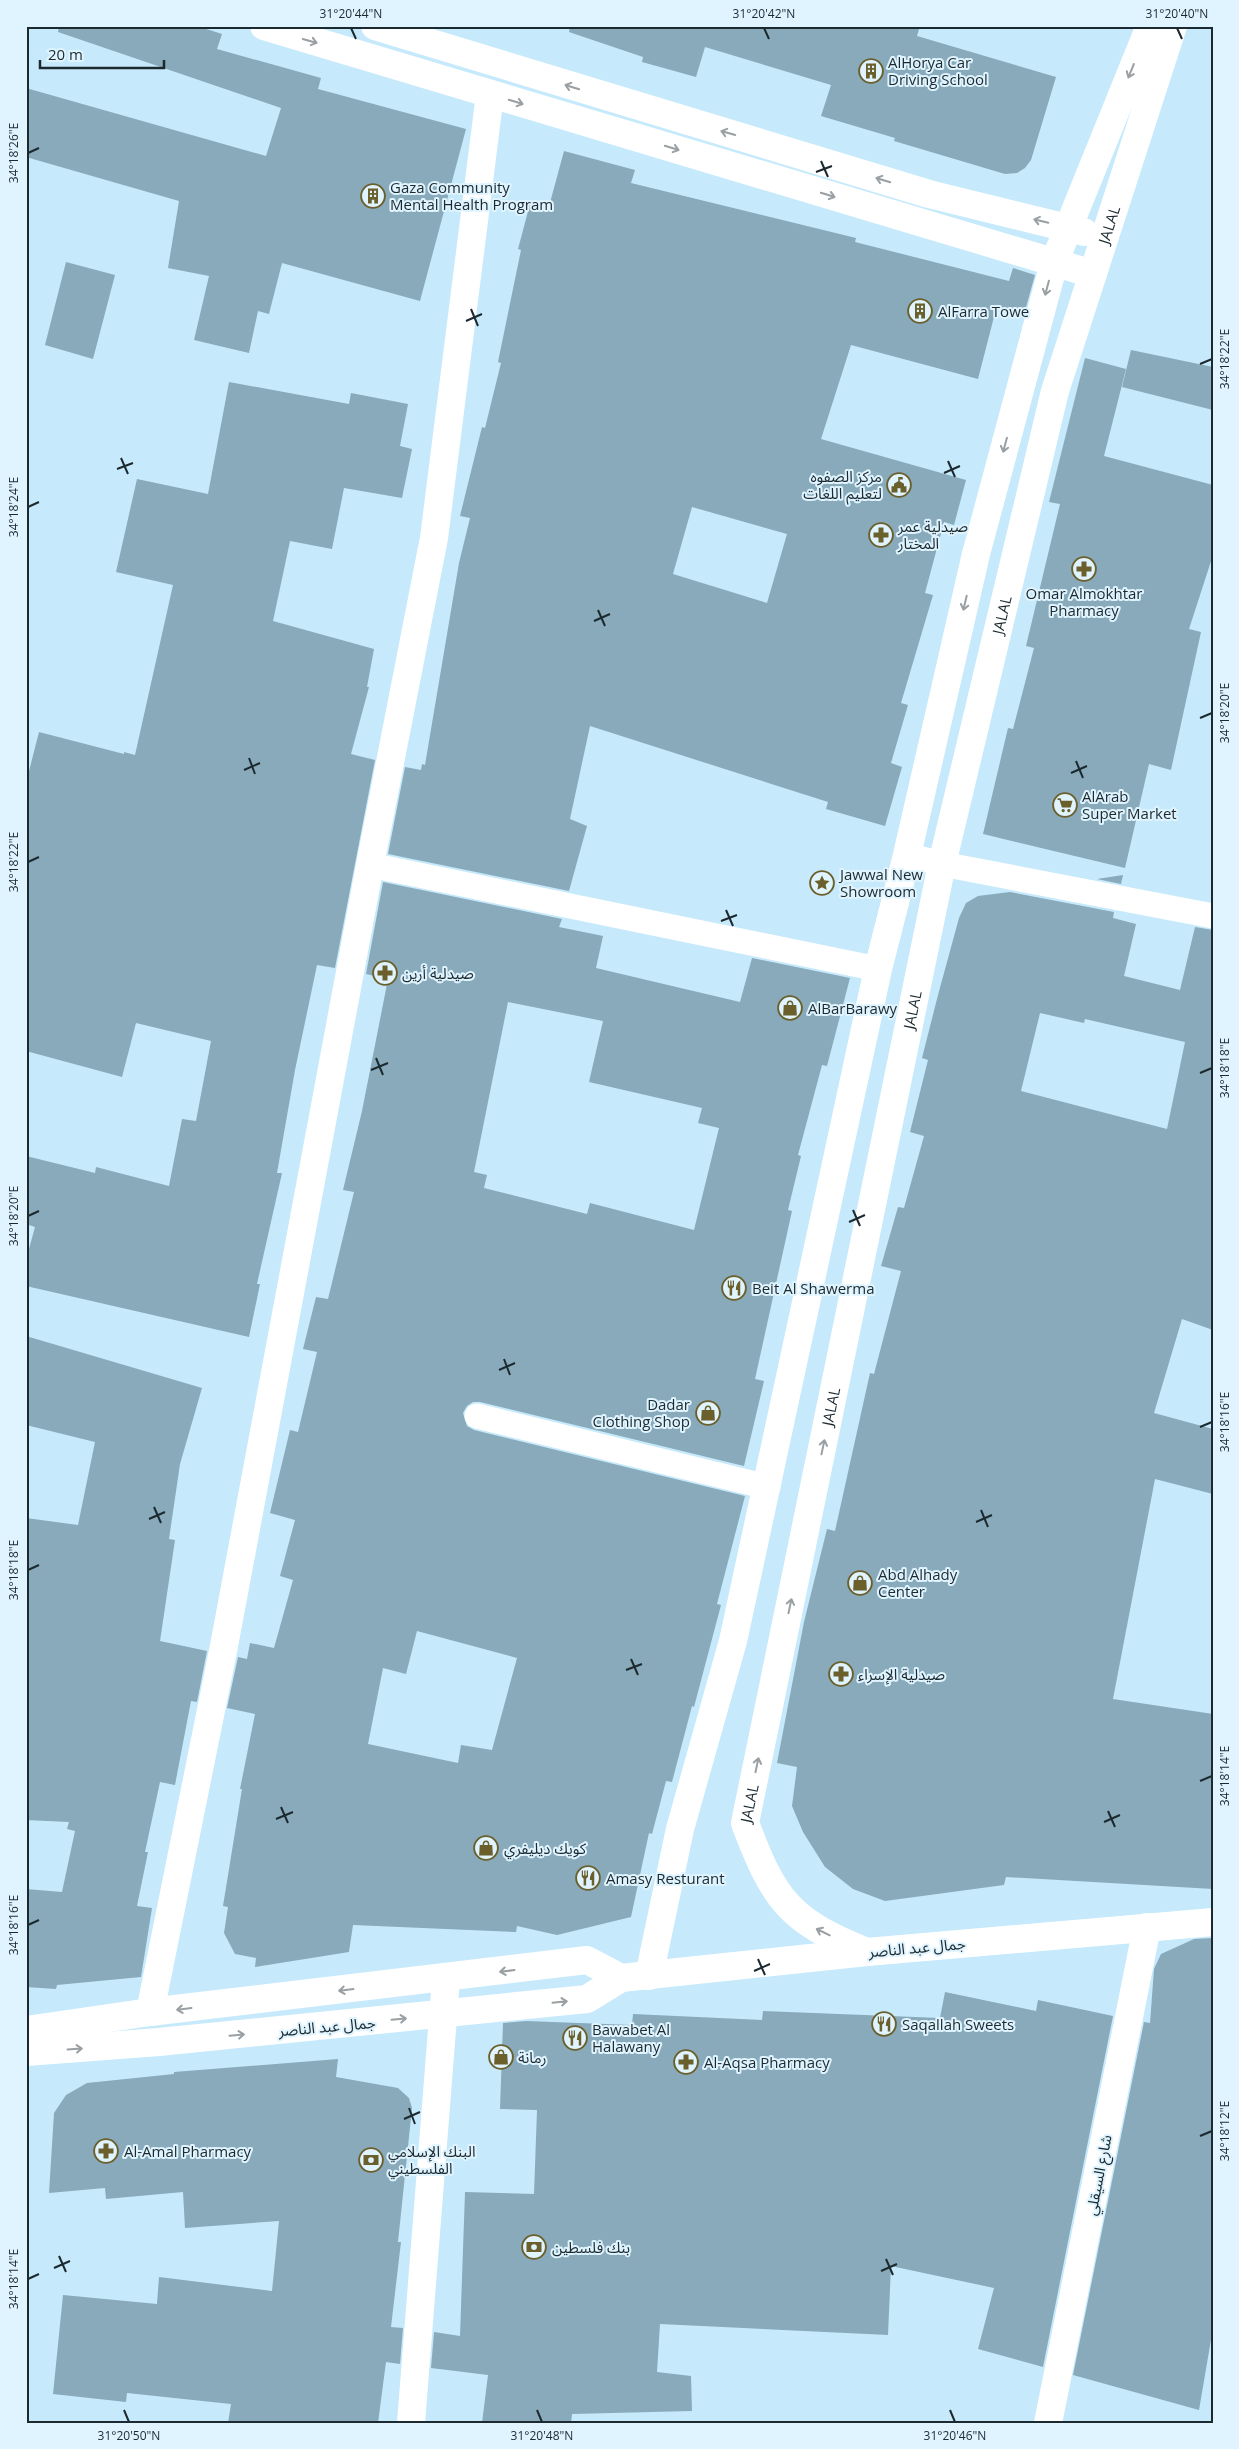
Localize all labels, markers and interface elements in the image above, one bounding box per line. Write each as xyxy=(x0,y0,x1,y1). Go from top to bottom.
text: 31°20'44"N xyxy=(320,5,382,22)
text: 31°20'42"N xyxy=(733,5,795,22)
text: 31°20'40"N xyxy=(1146,5,1208,22)
one-way arrow xyxy=(302,36,318,46)
scale bar xyxy=(40,38,164,70)
text: 20 m xyxy=(48,44,83,64)
place label: AlHorya Car Driving School xyxy=(888,52,988,89)
building icon: AlHorya Car Driving School xyxy=(858,58,884,84)
one-way arrow xyxy=(1126,63,1135,78)
one-way arrow xyxy=(564,81,580,91)
one-way arrow xyxy=(508,97,524,107)
text: 34°18'26"E xyxy=(5,123,22,183)
one-way arrow xyxy=(720,127,736,137)
one-way arrow xyxy=(664,144,680,154)
one-way arrow xyxy=(876,175,892,184)
place label: Gaza Community Mental Health Program xyxy=(390,177,553,214)
building icon: Gaza Community Mental Health Program xyxy=(360,183,386,209)
one-way arrow xyxy=(819,190,835,200)
street label: JALAL xyxy=(1093,203,1124,248)
one-way arrow xyxy=(1033,216,1049,225)
one-way arrow xyxy=(1042,280,1052,296)
building icon: AlFarra Towe xyxy=(907,298,933,324)
place label: AlFarra Towe xyxy=(938,301,1029,321)
text: 34°18'22"E xyxy=(1216,329,1233,389)
one-way arrow xyxy=(1000,437,1010,453)
place label: مركز الصفوه لتعليم اللغات xyxy=(803,466,882,505)
public building icon: مركز الصفوه لتعليم اللغات xyxy=(886,472,912,498)
text: 34°18'24"E xyxy=(5,477,22,537)
place label: صيدلية عمر المختار xyxy=(897,516,968,553)
pharmacy icon: صيدلية عمر المختار xyxy=(868,522,894,548)
pharmacy icon: Omar Almokhtar Pharmacy xyxy=(1071,556,1097,582)
place label: Omar Almokhtar Pharmacy xyxy=(1026,583,1143,620)
one-way arrow xyxy=(960,594,969,610)
street label: JALAL xyxy=(987,594,1016,638)
text: 34°18'20"E xyxy=(1216,683,1233,743)
place label: AlArab Super Market xyxy=(1082,786,1177,823)
supermarket icon: AlArab Super Market xyxy=(1052,792,1078,818)
text: 34°18'22"E xyxy=(5,832,22,892)
place label: Jawwal New Showroom xyxy=(838,864,923,901)
place icon: Jawwal New Showroom xyxy=(809,870,835,896)
pharmacy icon: صيدلية أرين xyxy=(372,960,398,986)
place label: صيدلية أرين xyxy=(402,963,474,983)
street label: JALAL xyxy=(898,989,926,1033)
shop icon: AlBarBarawy xyxy=(777,995,803,1021)
place label: AlBarBarawy xyxy=(808,998,898,1018)
text: 34°18'18"E xyxy=(1216,1038,1233,1098)
text: 34°18'20"E xyxy=(5,1186,22,1246)
restaurant icon: Beit Al Shawerma xyxy=(721,1275,747,1301)
place label: Beit Al Shawerma xyxy=(752,1278,874,1298)
street label: JALAL xyxy=(816,1385,844,1430)
text: 34°18'16"E xyxy=(1216,1392,1233,1452)
place label: Dadar Clothing Shop xyxy=(593,1394,690,1431)
shop icon: Dadar Clothing Shop xyxy=(695,1400,721,1426)
one-way arrow xyxy=(818,1439,828,1455)
text: 34°18'18"E xyxy=(5,1540,22,1600)
place label: Abd Alhady Center xyxy=(878,1564,958,1601)
shop icon: Abd Alhady Center xyxy=(847,1570,873,1596)
one-way arrow xyxy=(786,1598,795,1614)
pharmacy icon: صيدلية الإسراء xyxy=(828,1661,854,1687)
place label: صيدلية الإسراء xyxy=(858,1664,945,1685)
text: 34°18'14"E xyxy=(1216,1746,1233,1806)
one-way arrow xyxy=(753,1757,762,1773)
street label: JALAL xyxy=(735,1782,763,1826)
shop icon: كويك ديليفري xyxy=(473,1835,499,1861)
place label: كويك ديليفري xyxy=(504,1838,587,1860)
restaurant icon: Amasy Resturant xyxy=(575,1865,601,1891)
place label: Amasy Resturant xyxy=(606,1868,725,1888)
text: 34°18'16"E xyxy=(5,1895,22,1955)
one-way arrow xyxy=(816,1927,831,1937)
street label: جمال عبد الناصر xyxy=(867,1933,966,1961)
one-way arrow xyxy=(499,1966,515,1976)
one-way arrow xyxy=(338,1985,354,1995)
one-way arrow xyxy=(552,1997,568,2007)
one-way arrow xyxy=(176,2004,192,2014)
restaurant icon: Saqallah Sweets xyxy=(871,2011,897,2037)
street label: جمال عبد الناصر xyxy=(277,2012,376,2040)
place label: Saqallah Sweets xyxy=(902,2014,1014,2034)
one-way arrow xyxy=(390,2015,406,2024)
place label: Bawabet Al Halawany xyxy=(592,2019,670,2056)
restaurant icon: Bawabet Al Halawany xyxy=(562,2025,588,2051)
one-way arrow xyxy=(228,2030,244,2040)
one-way arrow xyxy=(67,2044,83,2053)
shop icon: رمانة xyxy=(488,2044,514,2070)
place label: رمانة xyxy=(518,2047,546,2067)
pharmacy icon: Al-Aqsa Pharmacy xyxy=(673,2049,699,2075)
place label: Al-Aqsa Pharmacy xyxy=(704,2052,830,2072)
text: 34°18'12"E xyxy=(1216,2101,1233,2161)
street label: شارع السيقلي xyxy=(1080,2133,1119,2218)
pharmacy icon: Al-Amal Pharmacy xyxy=(93,2138,119,2164)
place label: Al-Amal Pharmacy xyxy=(124,2141,252,2161)
place label: البنك الإسلامي الفلسطيني xyxy=(388,2141,475,2180)
bank icon: البنك الإسلامي الفلسطيني xyxy=(358,2147,384,2173)
bank icon: بنك فلسطين xyxy=(521,2234,547,2260)
place label: بنك فلسطين xyxy=(552,2237,630,2257)
text: 34°18'14"E xyxy=(5,2249,22,2309)
text: 31°20'50"N xyxy=(98,2427,160,2444)
text: 31°20'48"N xyxy=(511,2427,573,2444)
text: 31°20'46"N xyxy=(924,2427,986,2444)

